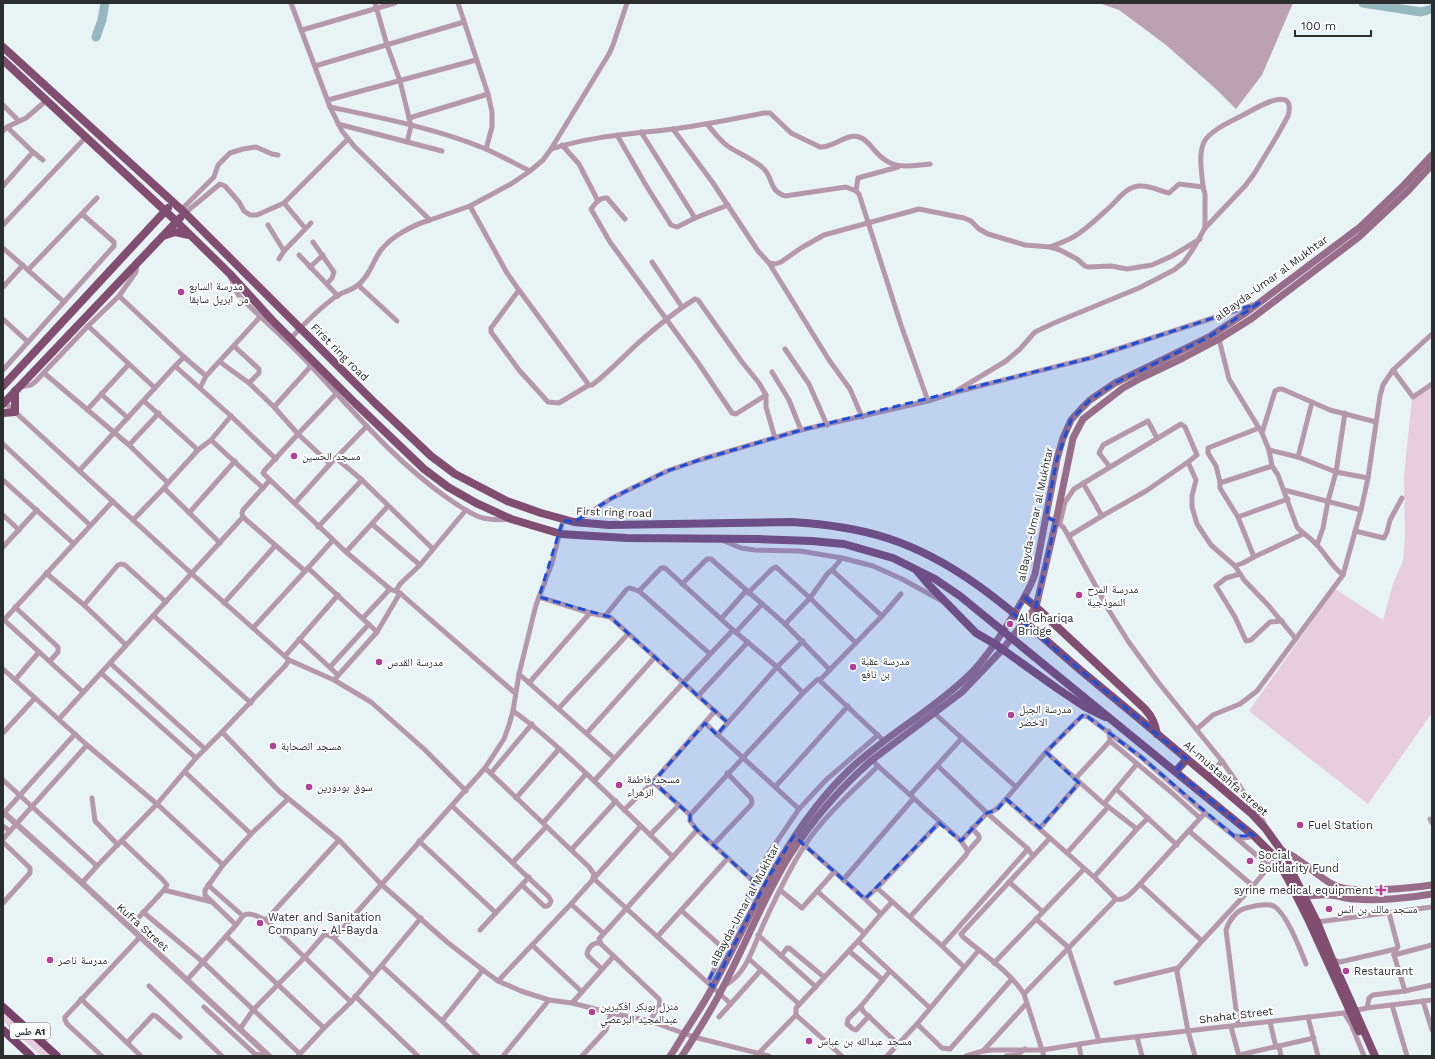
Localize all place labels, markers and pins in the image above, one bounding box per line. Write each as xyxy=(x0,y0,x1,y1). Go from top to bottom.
place label: مدرسة السابع من ابريل سابقا xyxy=(189,280,248,306)
marker: مدرسة السابع من ابريل سابقا xyxy=(176,287,186,297)
place label: مسجد الحسين xyxy=(302,450,361,463)
marker: مسجد الحسين xyxy=(289,451,299,461)
place label: مدرسة المرح النموذجية xyxy=(1087,583,1138,609)
marker: مدرسة المرح النموذجية xyxy=(1074,590,1084,600)
place label: Al Ghariqa Bridge xyxy=(1018,612,1074,638)
marker: Al Ghariqa Bridge xyxy=(1005,619,1015,629)
place label: مدرسة عقبة بن نافع xyxy=(861,655,909,681)
place label: مدرسة القدس xyxy=(387,656,443,669)
marker: مدرسة القدس xyxy=(374,657,384,667)
marker: مدرسة عقبة بن نافع xyxy=(848,662,858,672)
place label: مدرسة الجبل الاخضر xyxy=(1018,703,1071,729)
marker: مدرسة الجبل الاخضر xyxy=(1006,710,1016,720)
place label: مسجد الصحابة xyxy=(281,740,341,753)
marker: مسجد الصحابة xyxy=(268,741,278,751)
place label: مسجد فاطمة الزهراء xyxy=(627,773,680,799)
marker: مسجد فاطمة الزهراء xyxy=(614,780,624,790)
place label: سوق بودورين xyxy=(317,781,373,794)
marker: سوق بودورين xyxy=(304,782,314,792)
place label: Fuel Station xyxy=(1308,819,1373,832)
marker: Fuel Station xyxy=(1295,820,1305,830)
place label: Social Solidarity Fund xyxy=(1258,849,1339,875)
marker: Social Solidarity Fund xyxy=(1245,856,1255,866)
place label: syrine medical equipment xyxy=(1234,884,1373,897)
marker: syrine medical equipment xyxy=(1376,885,1386,895)
place label: مسجد مالك بن انس xyxy=(1337,903,1418,916)
marker: مسجد مالك بن انس xyxy=(1324,904,1334,914)
place label: Water and Sanitation Company - Al-Bayda xyxy=(268,911,381,937)
marker: Water and Sanitation Company - Al-Bayda xyxy=(255,918,265,928)
place label: مدرسة ناصر xyxy=(57,954,107,967)
marker: مدرسة ناصر xyxy=(45,955,55,965)
place label: Restaurant xyxy=(1354,965,1413,978)
marker: Restaurant xyxy=(1341,966,1351,976)
place label: منزل بوبكر افكيرين عبدالمجيد البرعصي xyxy=(600,1000,678,1028)
marker: منزل بوبكر افكيرين عبدالمجيد البرعصي xyxy=(587,1007,597,1017)
place label: مسجد عبدالله بن عباس xyxy=(817,1035,912,1048)
marker: مسجد عبدالله بن عباس xyxy=(804,1036,814,1046)

